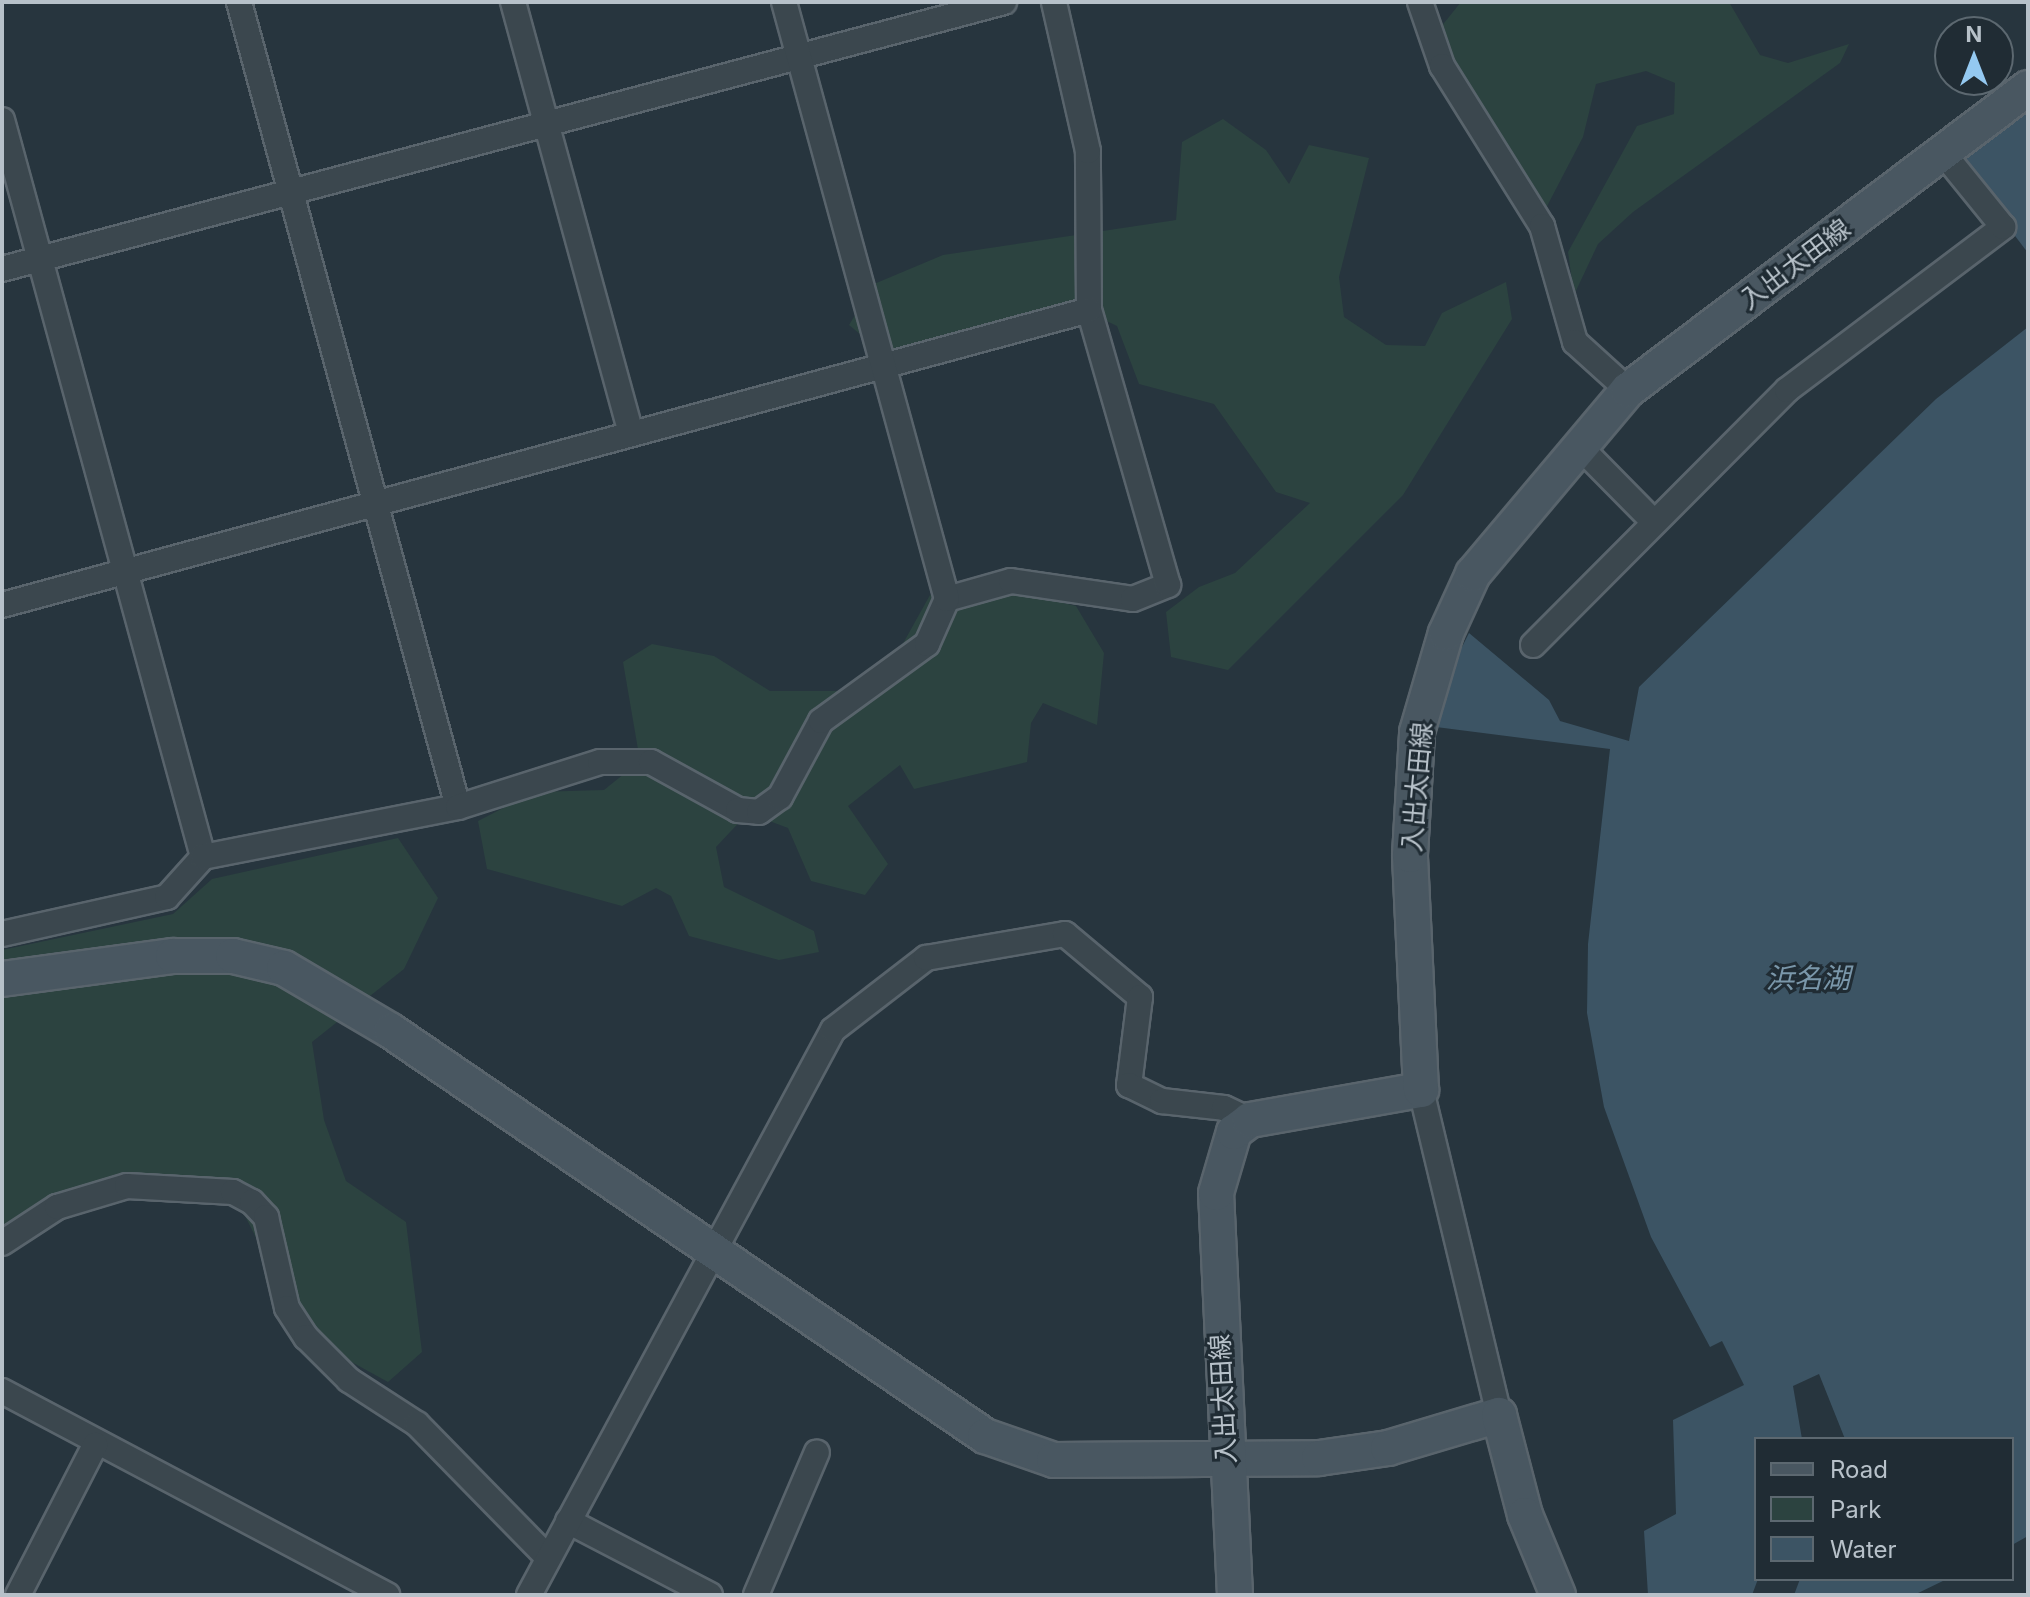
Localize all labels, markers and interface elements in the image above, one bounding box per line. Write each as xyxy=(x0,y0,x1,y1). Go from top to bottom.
north arrow xyxy=(1934,16,2014,96)
text: N xyxy=(1966,21,1982,47)
street label: 入出太田線 xyxy=(1734,212,1856,316)
street label: 入出太田線 xyxy=(1396,721,1438,853)
water label: 浜名湖 xyxy=(1766,961,1850,995)
street label: 入出太田線 xyxy=(1204,1333,1242,1465)
legend xyxy=(1754,1437,2014,1581)
text: Road xyxy=(1830,1455,1888,1484)
text: Park xyxy=(1830,1495,1881,1524)
text: Water xyxy=(1830,1535,1897,1564)

